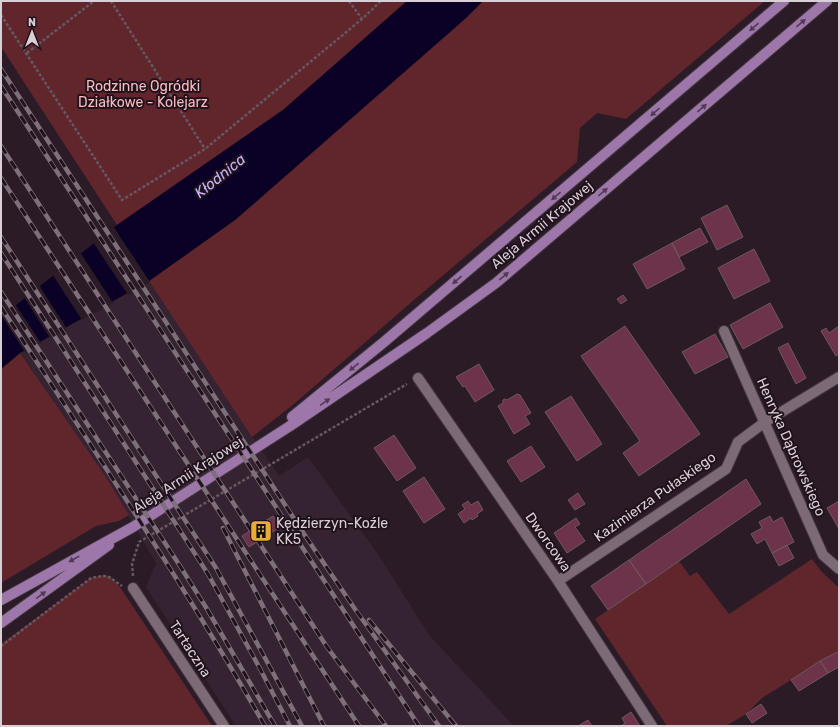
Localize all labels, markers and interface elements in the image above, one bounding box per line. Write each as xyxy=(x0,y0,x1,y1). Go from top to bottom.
north arrow xyxy=(12,12,52,52)
text: N xyxy=(28,16,36,29)
one-way arrow xyxy=(795,19,806,28)
one-way arrow xyxy=(748,23,759,32)
park label: Rodzinne Ogródki Działkowe - Kolejarz xyxy=(78,78,208,111)
one-way arrow xyxy=(696,103,707,112)
one-way arrow xyxy=(649,107,660,116)
water label: Kłodnica xyxy=(191,150,249,202)
street label: Aleja Armii Krajowej xyxy=(488,177,596,273)
one-way arrow xyxy=(597,187,608,196)
one-way arrow xyxy=(551,192,561,201)
one-way arrow xyxy=(498,272,509,281)
one-way arrow xyxy=(452,276,462,285)
one-way arrow xyxy=(348,362,359,371)
street label: Henryka Dąbrowskiego xyxy=(753,375,829,519)
one-way arrow xyxy=(320,398,330,406)
street label: Aleja Armii Krajowej xyxy=(130,433,246,517)
street label: Kazimierza Pułaskiego xyxy=(591,448,719,546)
street label: Dworcowa xyxy=(521,509,575,575)
place label: Kędzierzyn-Koźle KK5 xyxy=(276,515,388,548)
building icon: Kędzierzyn-Koźle KK5 xyxy=(248,518,274,544)
one-way arrow xyxy=(68,556,80,562)
one-way arrow xyxy=(36,591,46,599)
street label: Tartaczna xyxy=(165,617,215,681)

